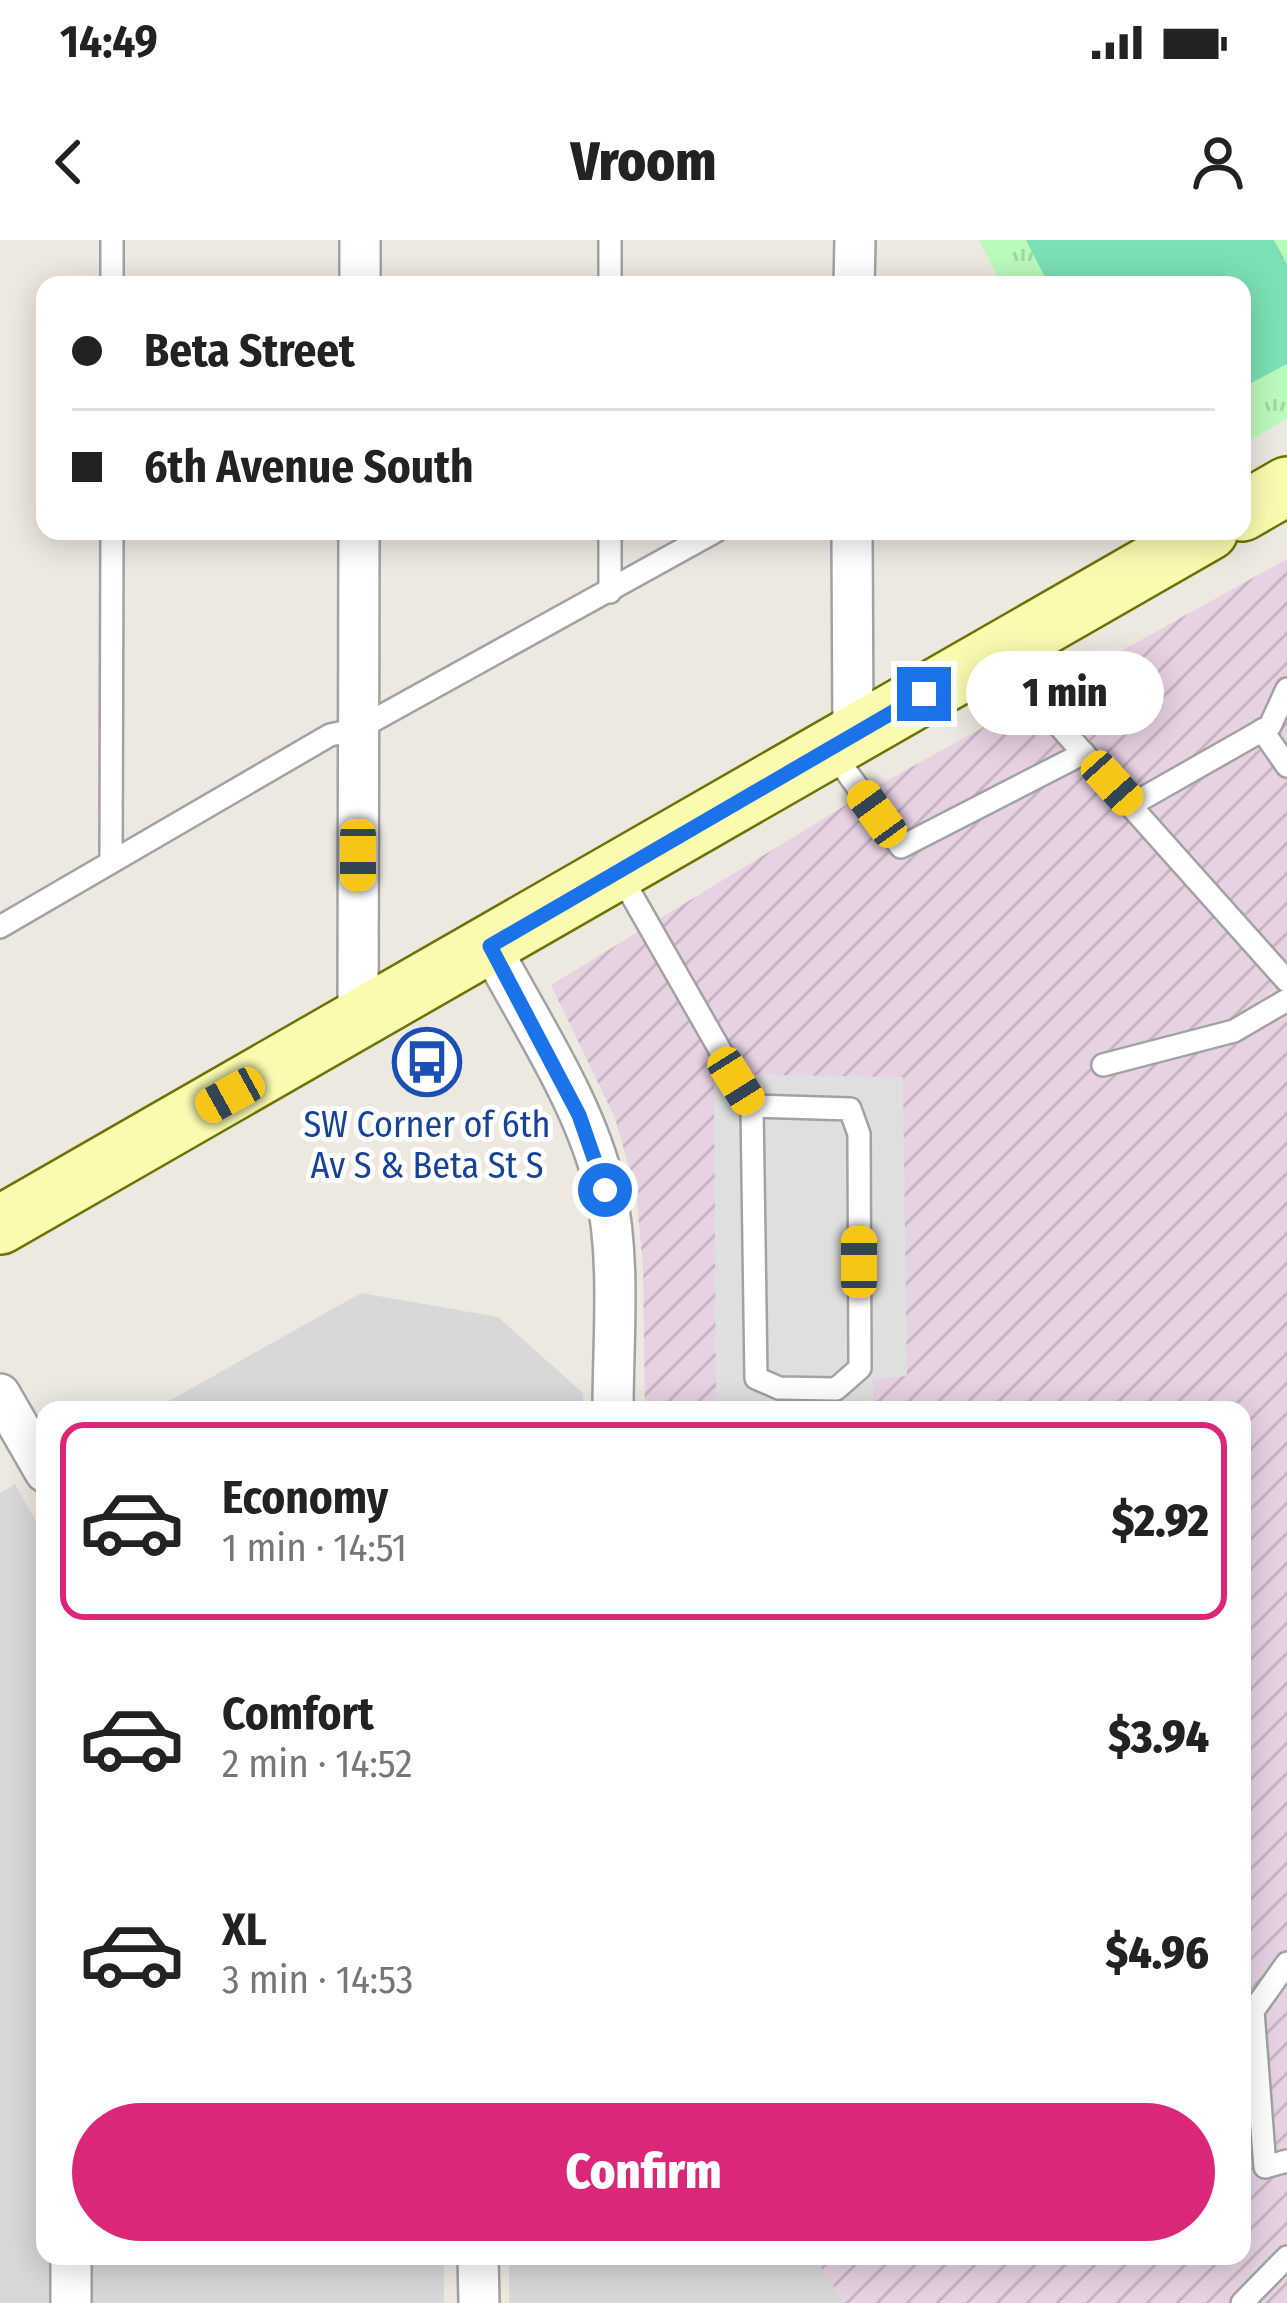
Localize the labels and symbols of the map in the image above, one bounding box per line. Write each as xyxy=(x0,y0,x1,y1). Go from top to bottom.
callout: 1 min xyxy=(966,652,1164,736)
route end xyxy=(897,667,951,721)
car xyxy=(1075,744,1149,822)
car xyxy=(841,774,913,854)
car xyxy=(340,819,376,891)
bus stop icon: SW Corner of 6th Av S & Beta St S xyxy=(392,1027,462,1097)
car xyxy=(702,1041,770,1121)
car xyxy=(190,1062,270,1128)
place label: SW Corner of 6th Av S & Beta St S xyxy=(304,1103,550,1188)
route start xyxy=(578,1163,632,1217)
car xyxy=(841,1226,877,1298)

